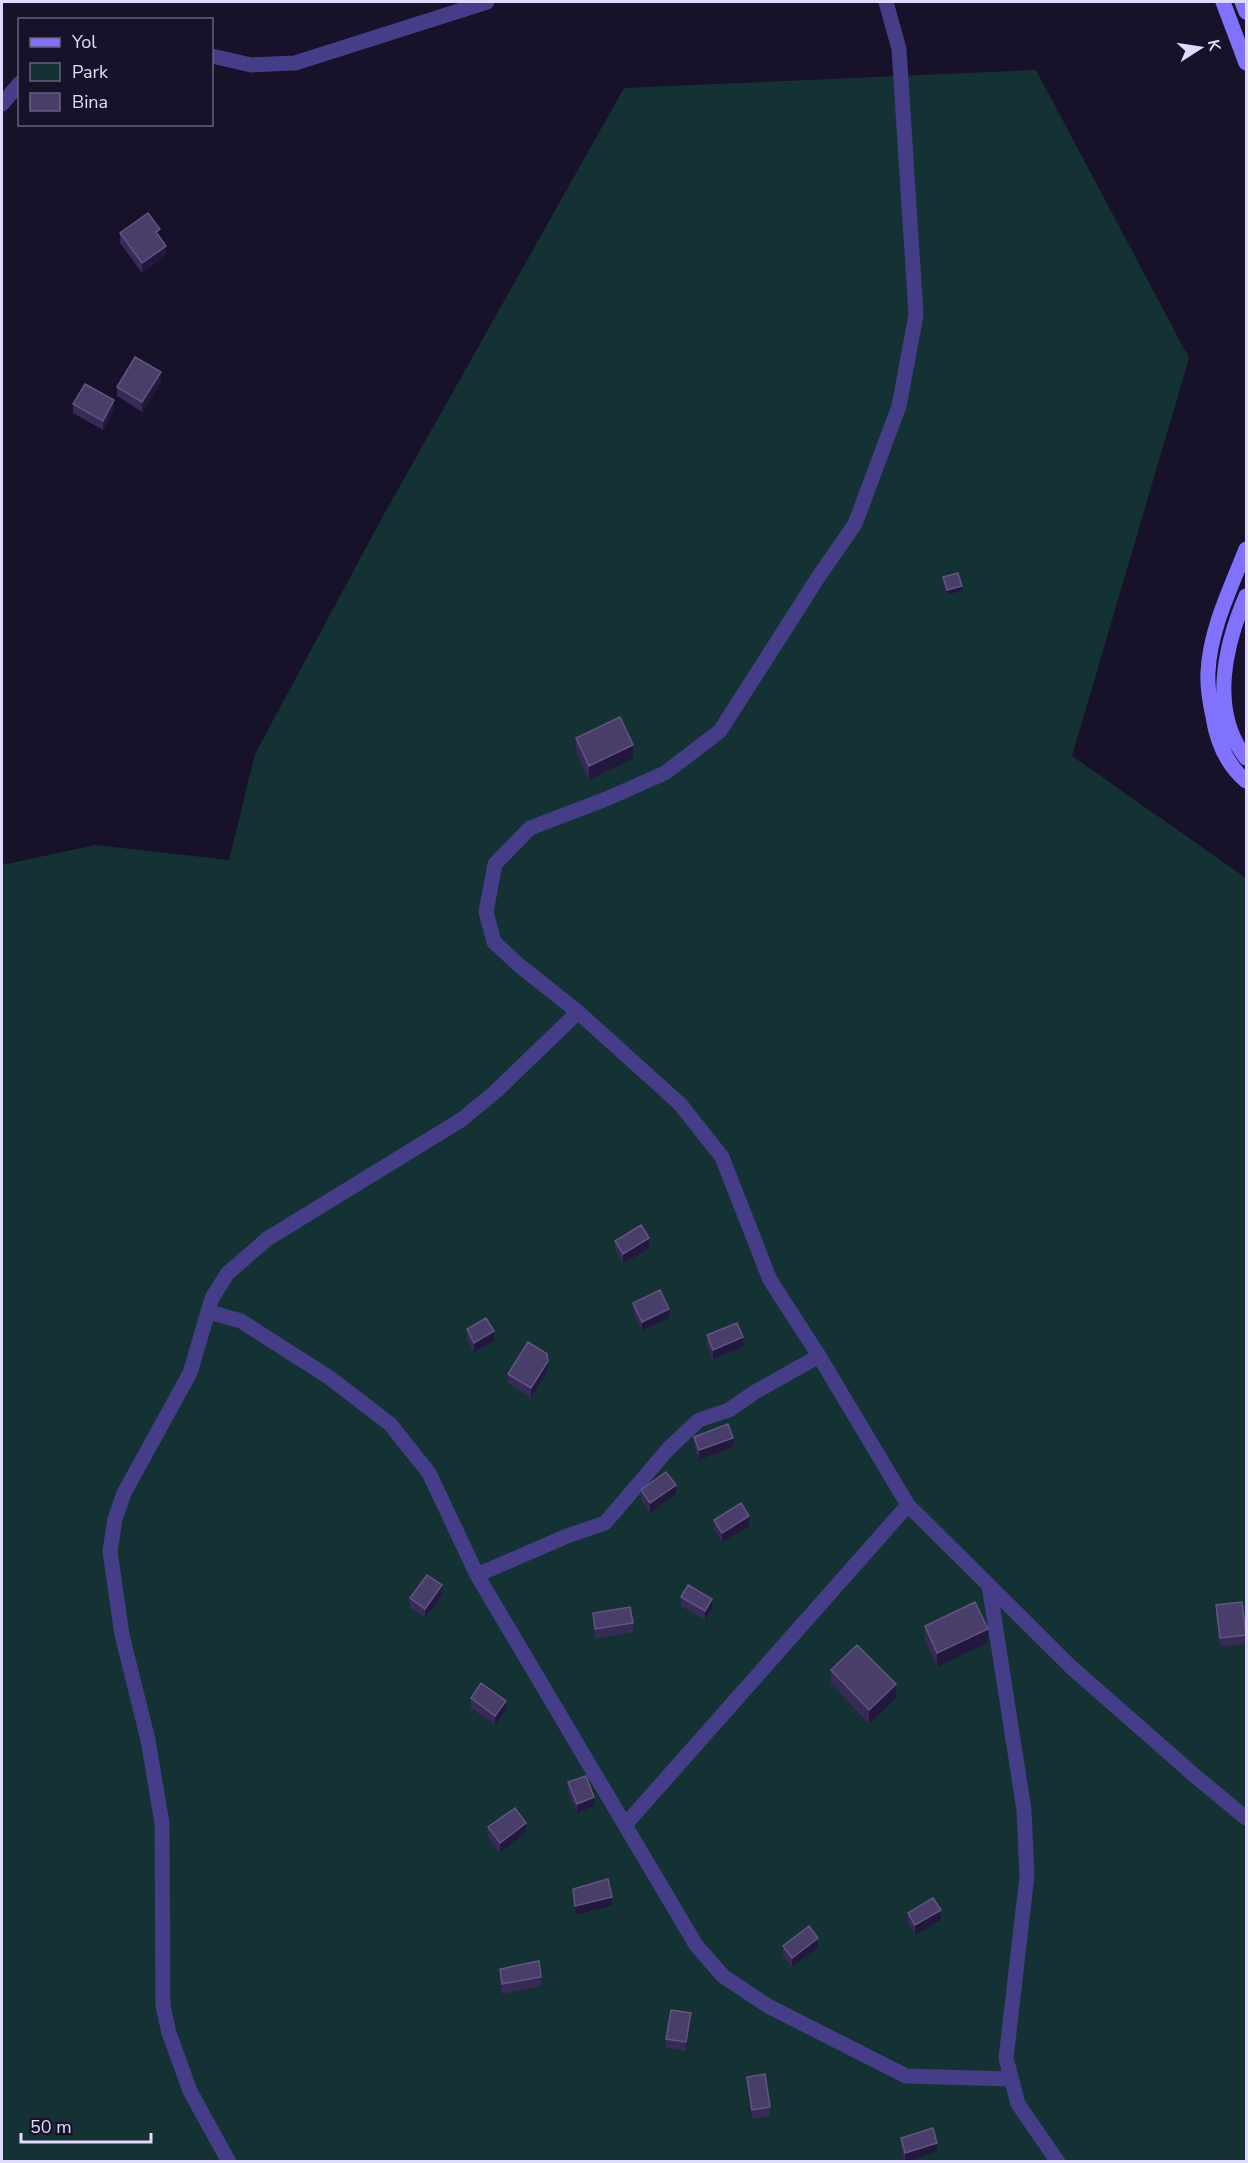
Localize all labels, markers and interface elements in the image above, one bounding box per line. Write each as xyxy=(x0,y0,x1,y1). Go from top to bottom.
legend xyxy=(18,18,213,126)
north arrow xyxy=(1170,18,1230,78)
text: Yol xyxy=(71,30,97,54)
text: K xyxy=(1202,38,1226,54)
text: Park xyxy=(72,60,109,84)
text: Bina xyxy=(72,90,108,114)
scale bar xyxy=(21,2106,152,2144)
text: 50 m xyxy=(30,2115,72,2139)

